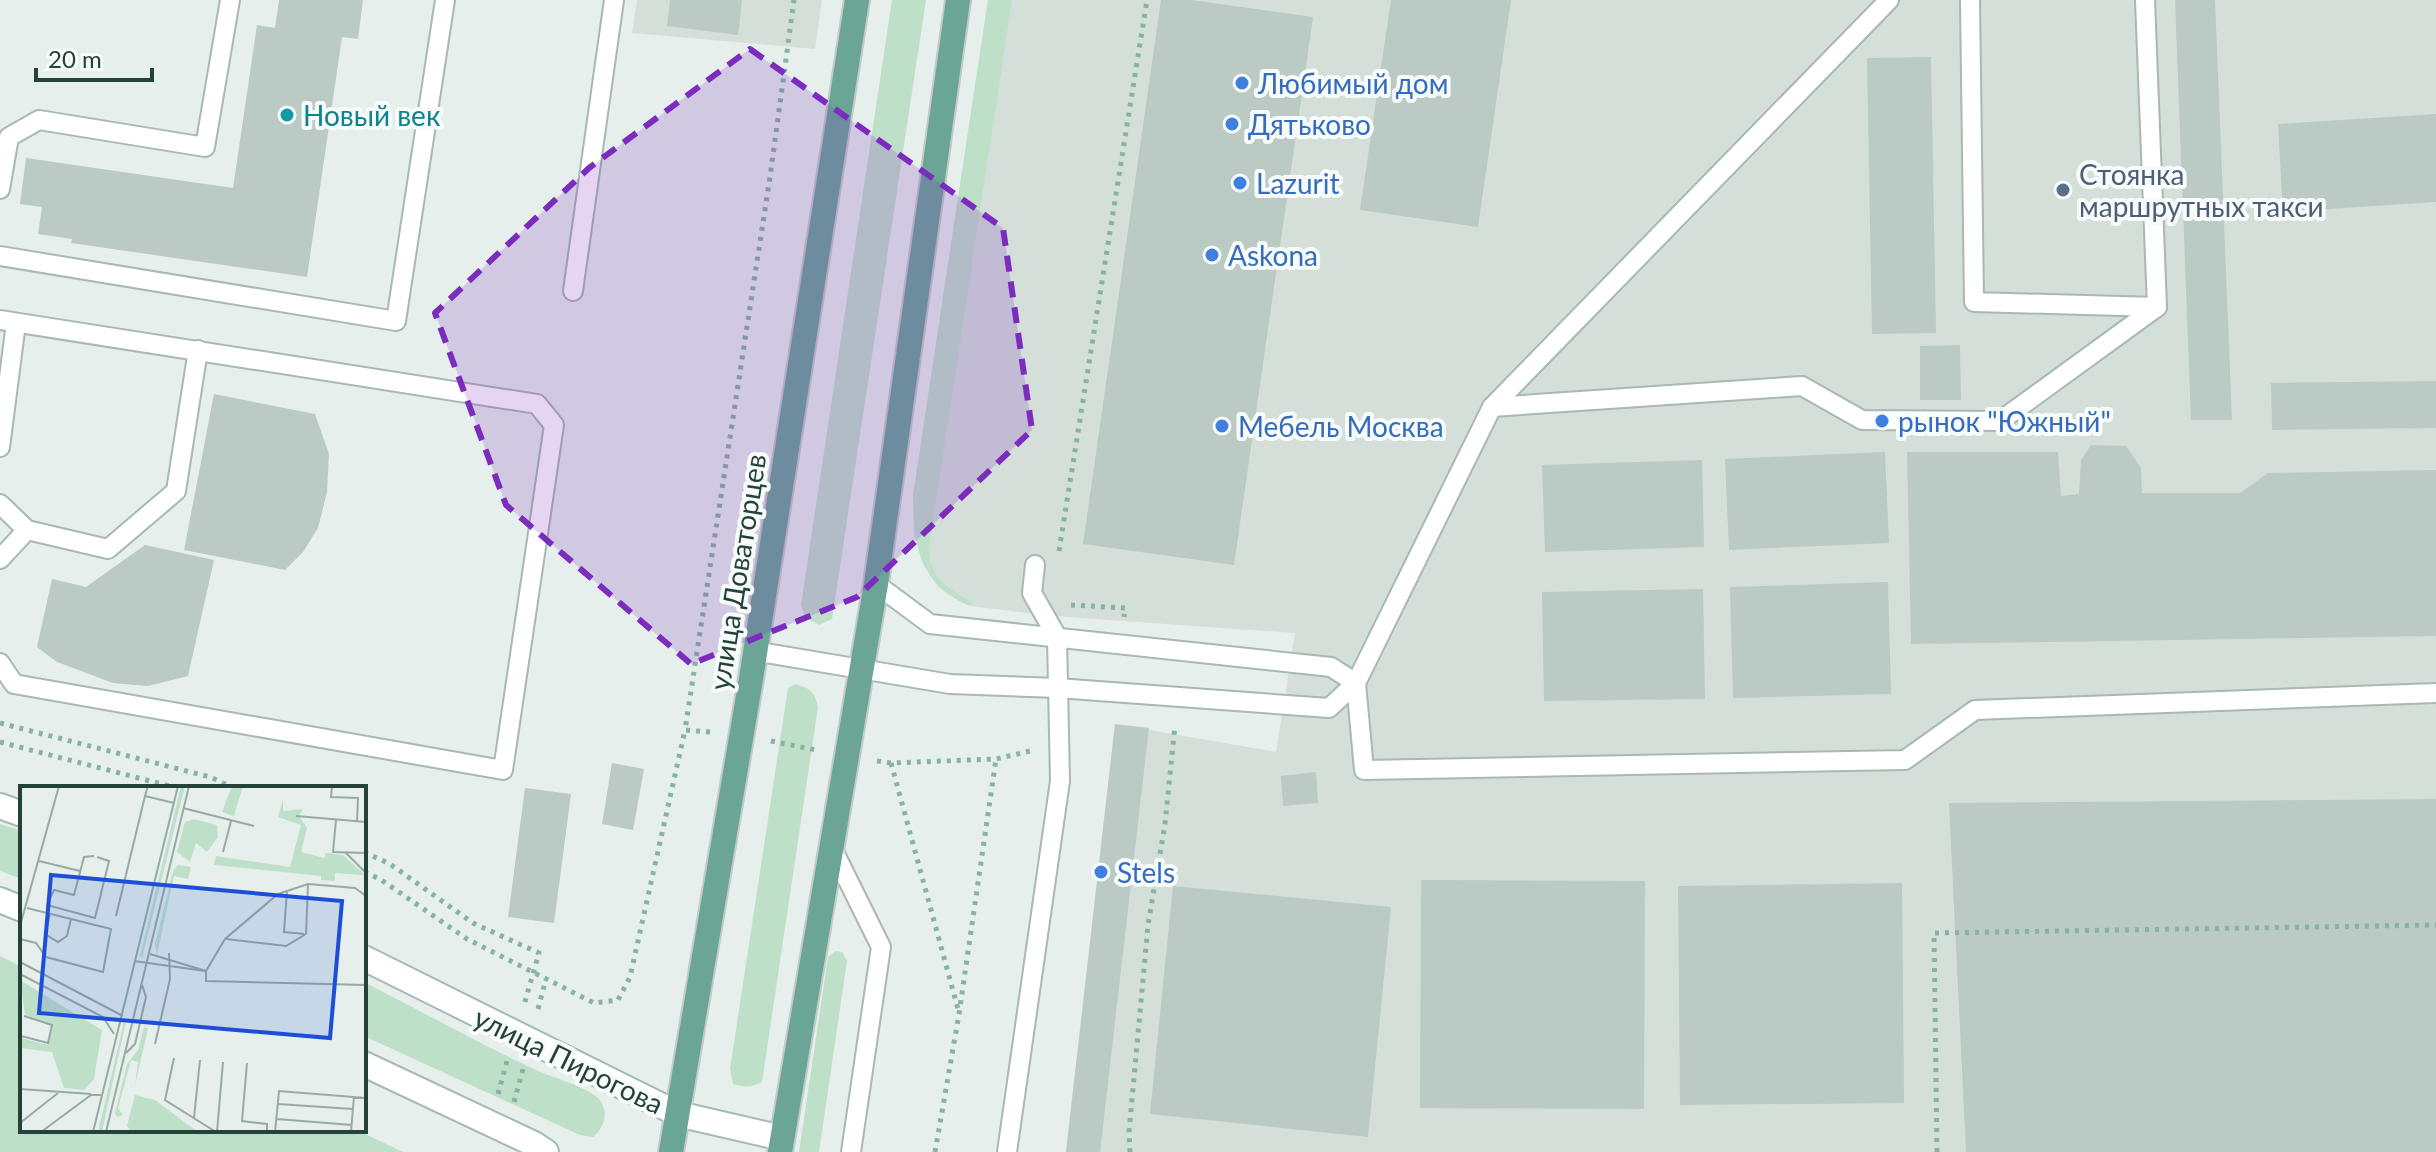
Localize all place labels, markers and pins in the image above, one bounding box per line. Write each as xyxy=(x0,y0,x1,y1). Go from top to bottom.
place label: Любимый дом xyxy=(1257,66,1448,100)
marker: Любимый дом xyxy=(1233,74,1251,92)
place label: Новый век xyxy=(303,98,441,132)
marker: Новый век xyxy=(278,106,296,124)
place label: Дятьково xyxy=(1248,107,1371,141)
marker: Дятьково xyxy=(1223,115,1241,133)
place label: Стоянка маршрутных такси xyxy=(2079,157,2324,223)
place label: Lazurit xyxy=(1256,166,1340,200)
marker: Lazurit xyxy=(1231,174,1249,192)
marker: Стоянка маршрутных такси xyxy=(2054,181,2072,199)
place label: Askona xyxy=(1228,238,1318,272)
marker: Askona xyxy=(1203,246,1221,264)
place label: рынок "Южный" xyxy=(1898,404,2111,438)
place label: Мебель Москва xyxy=(1238,409,1444,443)
marker: рынок "Южный" xyxy=(1873,412,1891,430)
marker: Мебель Москва xyxy=(1213,417,1231,435)
place label: Stels xyxy=(1117,855,1175,889)
marker: Stels xyxy=(1092,863,1110,881)

